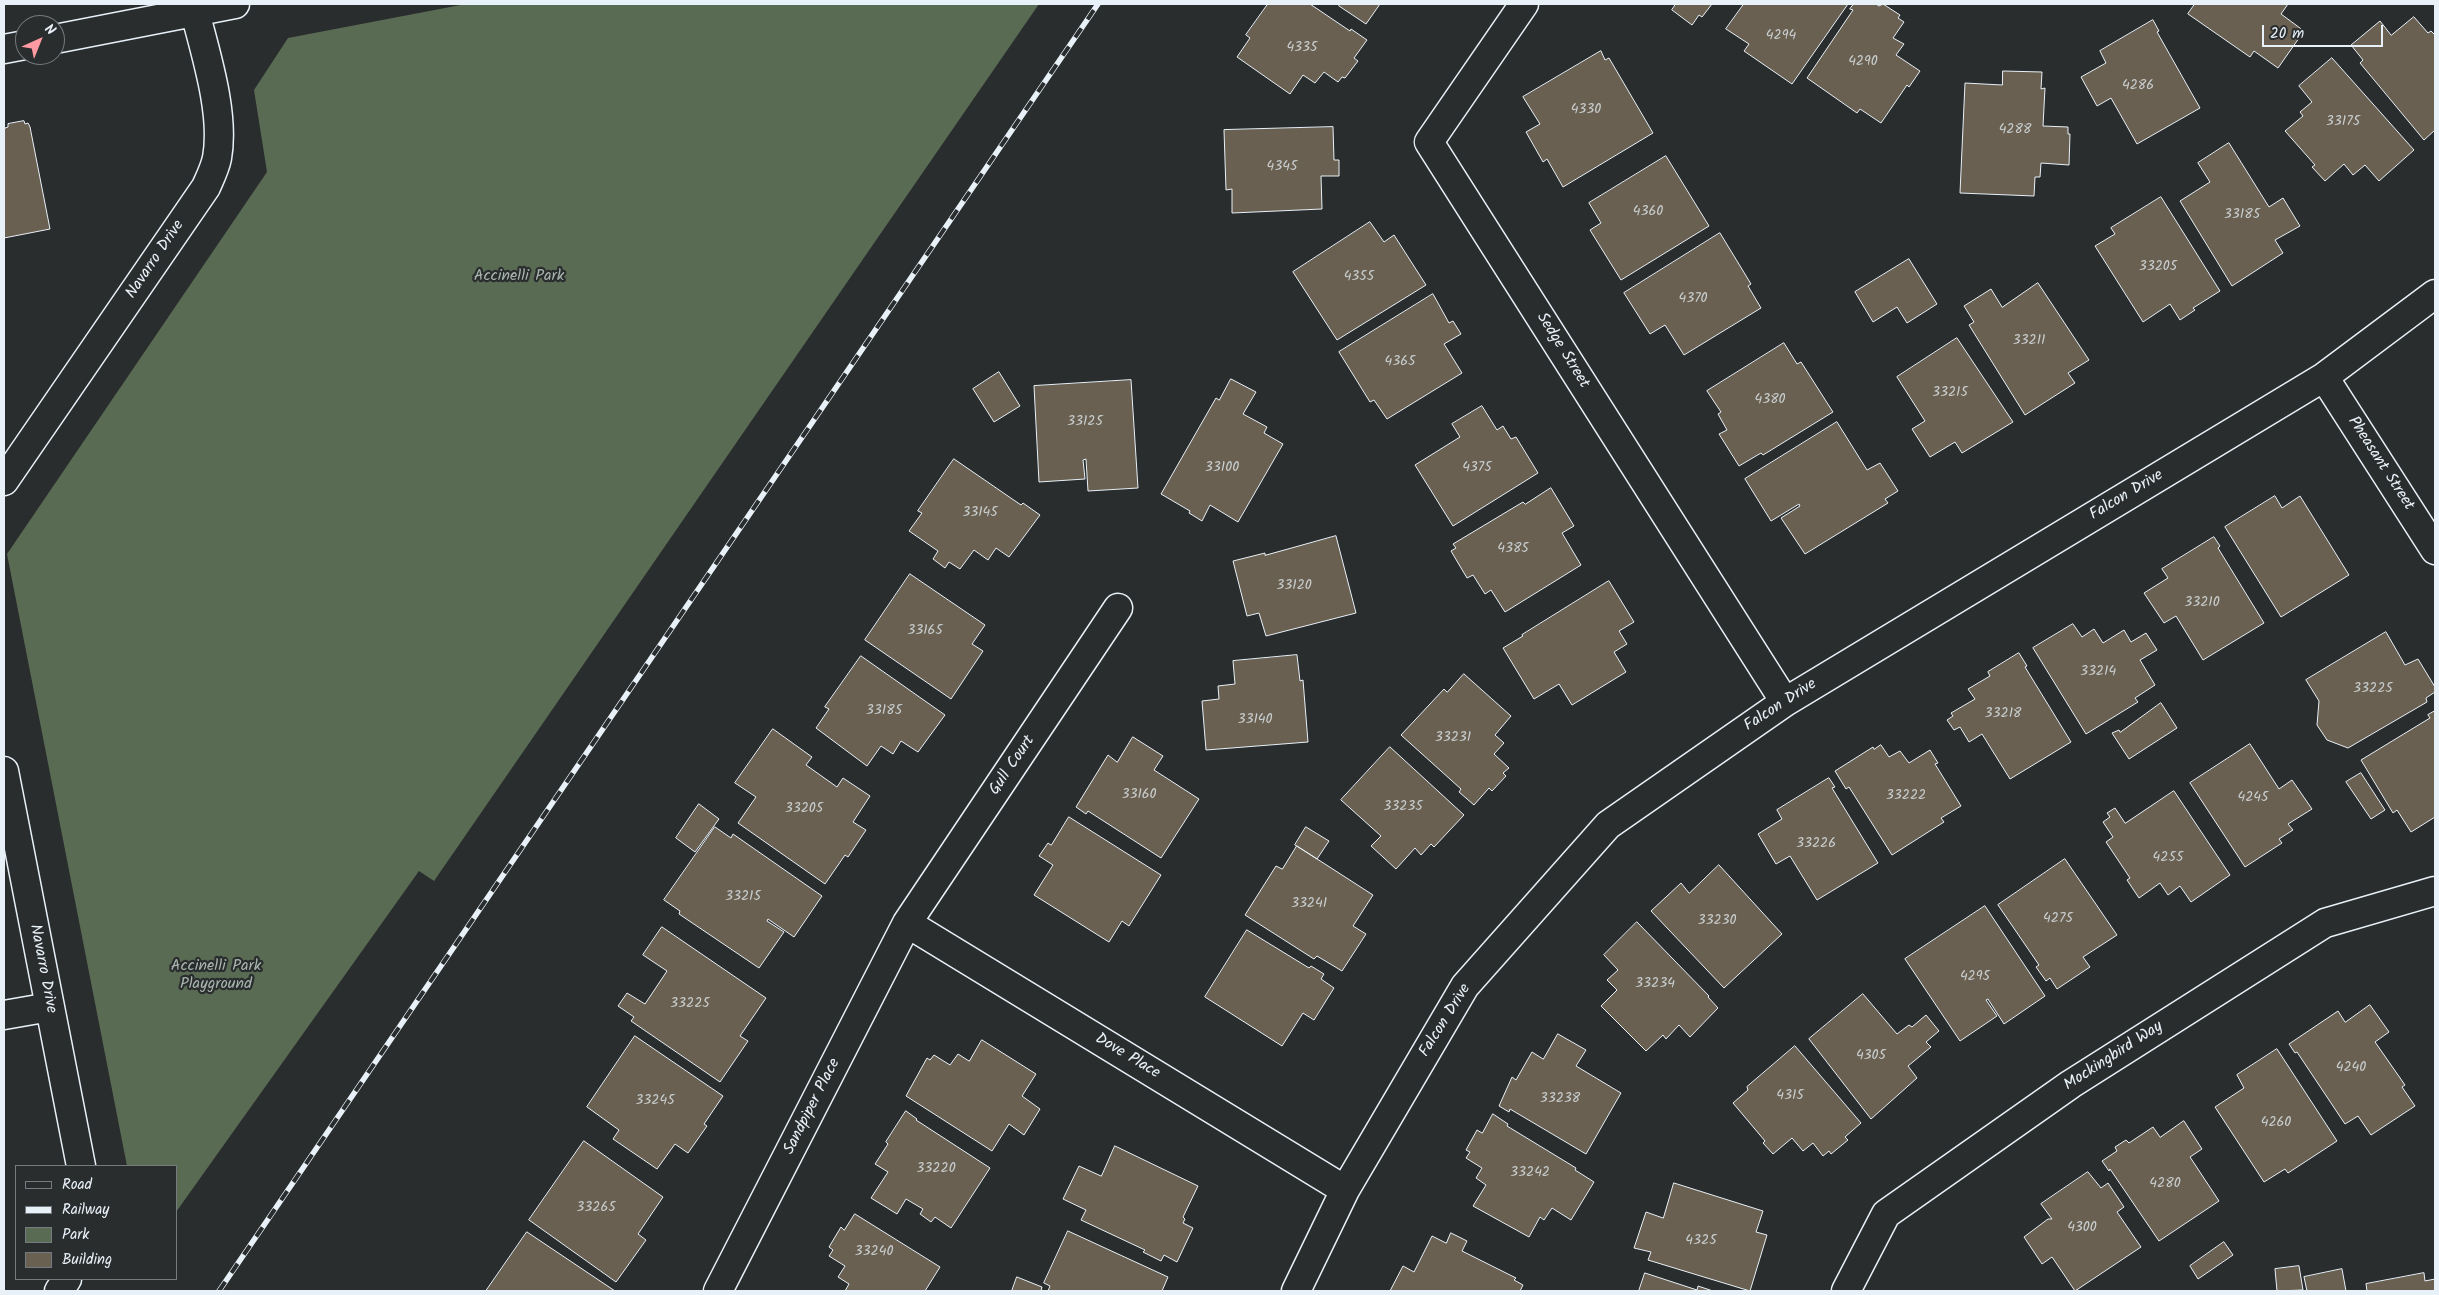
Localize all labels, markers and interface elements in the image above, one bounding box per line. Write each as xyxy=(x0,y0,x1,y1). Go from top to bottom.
north arrow xyxy=(15,15,65,65)
scale bar xyxy=(2264,15,2385,47)
text: N xyxy=(39,19,61,41)
text: 20 m xyxy=(2270,22,2304,46)
house number: 4294 xyxy=(1766,29,1796,45)
house number: 4335 xyxy=(1286,41,1318,57)
house number: 4290 xyxy=(1848,55,1878,71)
house number: 4286 xyxy=(2122,79,2154,95)
house number: 4330 xyxy=(1571,103,1601,119)
house number: 33175 xyxy=(2326,115,2360,131)
house number: 4288 xyxy=(1999,123,2031,139)
house number: 4345 xyxy=(1267,160,1297,176)
house number: 4360 xyxy=(1633,205,1663,221)
house number: 33185 xyxy=(2224,208,2260,224)
street label: Navarro Drive xyxy=(123,217,189,303)
house number: 33205 xyxy=(2139,260,2177,276)
park label: Accinelli Park xyxy=(474,267,564,287)
house number: 4355 xyxy=(1344,270,1374,286)
house number: 4370 xyxy=(1678,292,1708,308)
street label: Sedge Street xyxy=(1531,310,1593,392)
house number: 33211 xyxy=(2013,334,2045,350)
house number: 4365 xyxy=(1384,355,1416,371)
house number: 33215 xyxy=(1932,386,1968,402)
house number: 4380 xyxy=(1754,393,1786,409)
street label: Pheasant Street xyxy=(2343,413,2417,515)
house number: 33125 xyxy=(1067,415,1103,431)
house number: 33100 xyxy=(1205,461,1239,477)
house number: 4375 xyxy=(1462,461,1492,477)
street label: Falcon Drive xyxy=(2087,467,2167,525)
house number: 33145 xyxy=(962,506,998,522)
house number: 4385 xyxy=(1497,542,1529,558)
house number: 33120 xyxy=(1276,579,1312,595)
house number: 33210 xyxy=(2184,596,2220,612)
house number: 33165 xyxy=(907,624,943,640)
house number: 33214 xyxy=(2080,665,2116,681)
street label: Falcon Drive xyxy=(1741,675,1821,737)
house number: 33225 xyxy=(2353,682,2393,698)
house number: 33185 xyxy=(866,704,902,720)
house number: 33218 xyxy=(1985,707,2021,723)
house number: 33140 xyxy=(1237,713,1273,729)
house number: 33231 xyxy=(1435,731,1471,747)
street label: Gull Court xyxy=(986,733,1040,799)
house number: 33160 xyxy=(1121,788,1157,804)
house number: 33222 xyxy=(1886,789,1926,805)
house number: 4245 xyxy=(2237,791,2269,807)
house number: 33235 xyxy=(1383,800,1423,816)
house number: 33205 xyxy=(785,802,823,818)
house number: 33226 xyxy=(1796,837,1836,853)
house number: 4255 xyxy=(2153,851,2183,867)
house number: 33215 xyxy=(725,890,761,906)
house number: 33241 xyxy=(1291,897,1327,913)
house number: 4275 xyxy=(2043,912,2073,928)
house number: 33230 xyxy=(1697,914,1737,930)
street label: Navarro Drive xyxy=(24,923,60,1015)
park label: Accinelli Park Playground xyxy=(171,957,261,995)
house number: 4295 xyxy=(1960,970,1990,986)
house number: 33234 xyxy=(1635,977,1675,993)
street label: Falcon Drive xyxy=(1416,981,1476,1061)
house number: 33225 xyxy=(670,997,710,1013)
street label: Mockingbird Way xyxy=(2061,1018,2167,1096)
street label: Dove Place xyxy=(1091,1030,1163,1084)
house number: 4305 xyxy=(1856,1049,1886,1065)
street label: Sandpiper Place xyxy=(781,1056,845,1158)
house number: 4240 xyxy=(2336,1061,2366,1077)
house number: 4315 xyxy=(1776,1089,1804,1105)
house number: 33238 xyxy=(1540,1092,1580,1108)
house number: 33245 xyxy=(635,1094,675,1110)
house number: 4260 xyxy=(2261,1116,2291,1132)
house number: 33220 xyxy=(916,1162,956,1178)
legend xyxy=(15,1165,178,1280)
house number: 33242 xyxy=(1510,1166,1550,1182)
text: Road xyxy=(62,1173,92,1197)
house number: 4280 xyxy=(2149,1177,2181,1193)
text: Railway xyxy=(62,1198,109,1222)
house number: 33265 xyxy=(576,1201,616,1217)
house number: 4300 xyxy=(2067,1221,2097,1237)
text: Park xyxy=(62,1223,89,1247)
house number: 4325 xyxy=(1685,1234,1717,1250)
house number: 33240 xyxy=(855,1245,893,1261)
text: Building xyxy=(62,1248,112,1272)

